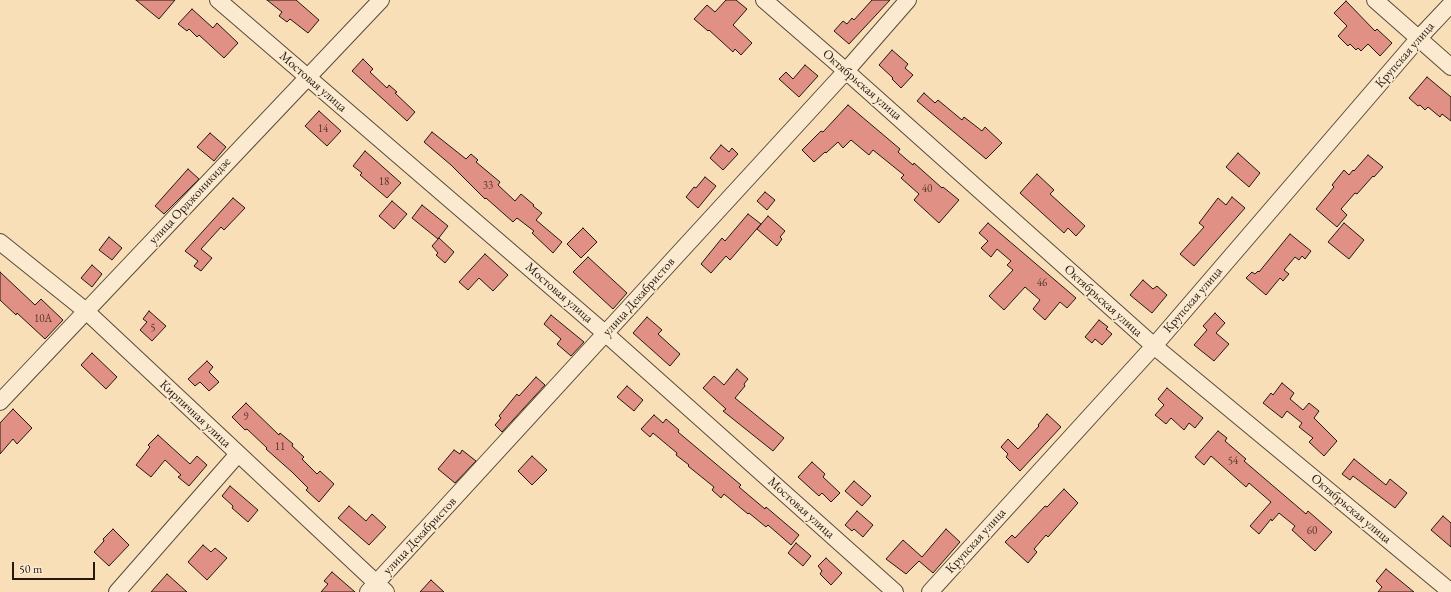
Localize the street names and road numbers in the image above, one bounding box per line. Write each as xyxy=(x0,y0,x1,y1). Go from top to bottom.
street label: Крупская улица xyxy=(1372,19,1438,91)
street label: Октябрьская улица xyxy=(819,46,905,124)
street label: Мостовая улица xyxy=(276,48,350,116)
street label: улица Орджоникидзе xyxy=(146,154,234,248)
street label: улица Декабристов xyxy=(600,254,678,340)
street label: Мостовая улица xyxy=(522,259,596,327)
street label: Октябрьская улица xyxy=(1061,262,1145,340)
street label: Крупская улица xyxy=(1160,264,1226,336)
street label: Кирпичная улица xyxy=(156,377,234,451)
street label: Октябрьская улица xyxy=(1308,471,1394,547)
street label: Мостовая улица xyxy=(764,474,838,542)
street label: улица Декабристов xyxy=(380,494,460,578)
street label: Крупская улица xyxy=(943,505,1009,577)

